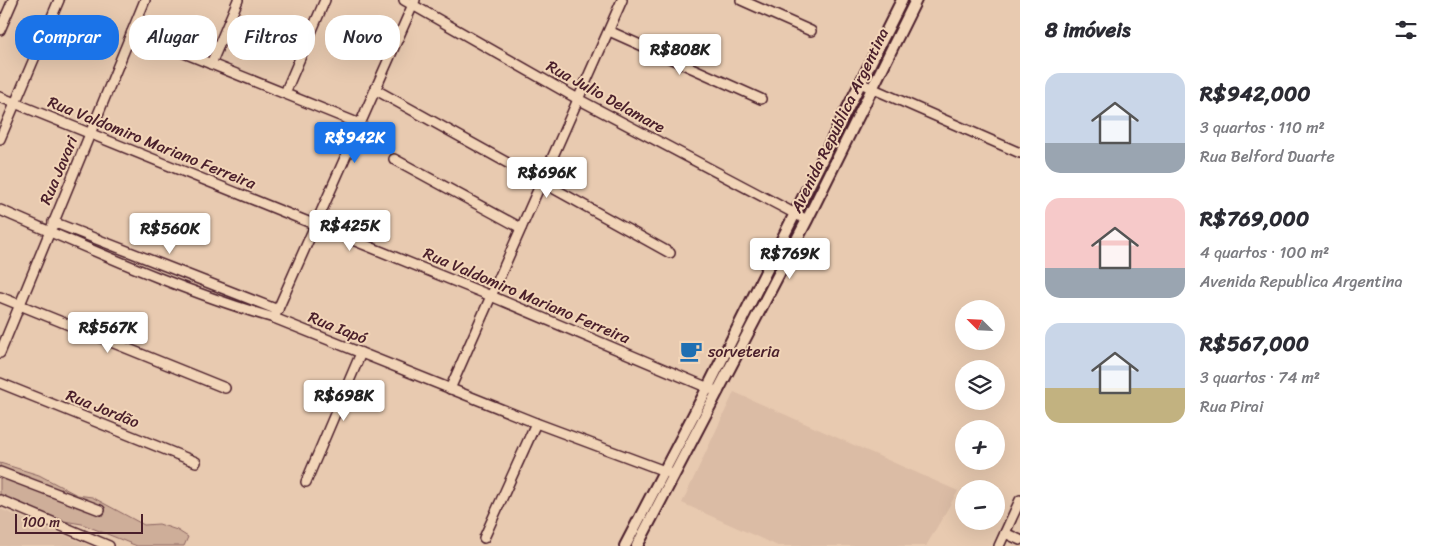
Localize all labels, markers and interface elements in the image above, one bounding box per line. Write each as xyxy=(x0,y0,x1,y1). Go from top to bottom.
text: 8 imóveis xyxy=(1045,11,1131,49)
chip: Comprar xyxy=(15,15,119,60)
chip: Alugar xyxy=(129,15,217,60)
chip: Filtros xyxy=(227,15,315,60)
chip: Novo xyxy=(325,15,400,60)
icon: filters xyxy=(1392,16,1420,44)
street label: Avenida Republica Argentina xyxy=(782,23,897,219)
pin: R$808K xyxy=(639,34,721,76)
text: R$808K xyxy=(650,35,710,64)
street label: Rua Julio Delamare xyxy=(541,52,671,141)
text: R$942,000 xyxy=(1200,75,1310,113)
street label: Rua Valdomiro Mariano Ferreira xyxy=(43,87,261,198)
icon: home xyxy=(1085,93,1145,153)
text: 3 quartos · 110 m² xyxy=(1200,113,1325,142)
pin: R$942K xyxy=(314,121,396,164)
text: R$942K xyxy=(325,123,385,152)
street label: Rua Javari xyxy=(31,131,86,209)
text: Rua Belford Duarte xyxy=(1200,142,1335,171)
pin: R$696K xyxy=(506,156,588,199)
text: R$696K xyxy=(518,158,576,187)
text: R$769,000 xyxy=(1200,200,1309,238)
pin: R$425K xyxy=(309,210,391,252)
text: R$425K xyxy=(320,211,380,240)
pin: R$560K xyxy=(129,212,211,255)
text: R$560K xyxy=(140,214,200,243)
icon: home xyxy=(1085,218,1145,278)
pin: R$769K xyxy=(749,238,831,280)
text: 4 quartos · 100 m² xyxy=(1200,238,1329,267)
street label: Rua Valdomiro Mariano Ferreira xyxy=(419,239,636,353)
text: R$769K xyxy=(761,239,819,268)
text: Avenida Republica Argentina xyxy=(1200,267,1403,296)
north arrow xyxy=(955,300,1005,350)
map controls xyxy=(955,300,1005,530)
street label: Rua Iapó xyxy=(304,303,373,353)
pin: R$567K xyxy=(67,312,149,354)
text: R$567K xyxy=(79,313,137,342)
text: R$567,000 xyxy=(1200,325,1309,363)
place label: sorveteria xyxy=(707,337,780,366)
cafe icon: sorveteria xyxy=(678,338,704,364)
icon: home xyxy=(1085,343,1145,403)
button: layers xyxy=(955,360,1005,410)
text: 3 quartos · 74 m² xyxy=(1200,363,1320,392)
pin: R$698K xyxy=(303,380,385,422)
street label: Rua Jordão xyxy=(62,381,144,436)
text: R$698K xyxy=(315,381,373,410)
text: Rua Pirai xyxy=(1200,392,1263,421)
button: + xyxy=(955,420,1005,470)
button: − xyxy=(955,480,1005,530)
text: 100 m xyxy=(22,510,60,535)
scale bar xyxy=(15,511,142,534)

